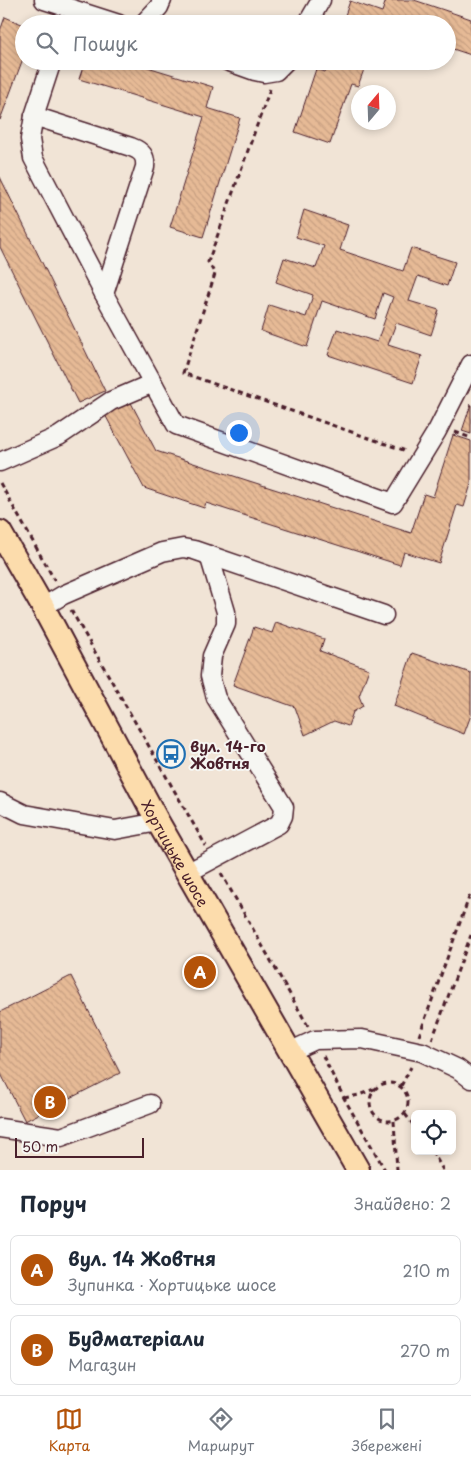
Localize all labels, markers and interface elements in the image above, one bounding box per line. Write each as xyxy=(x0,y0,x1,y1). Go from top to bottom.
search box xyxy=(15,15,456,70)
icon: search xyxy=(33,29,61,57)
text: Пошук xyxy=(73,29,138,57)
north arrow xyxy=(351,85,396,130)
your location xyxy=(226,420,252,446)
place label: вул. 14-го Жовтня xyxy=(190,734,266,774)
bus stop icon: вул. 14-го Жовтня xyxy=(156,739,186,769)
street label: Хортицьке шосе xyxy=(136,795,216,911)
pin: A xyxy=(184,953,216,991)
pin: B xyxy=(34,1083,66,1121)
map controls xyxy=(411,1110,456,1155)
button: locate xyxy=(411,1110,456,1155)
scale bar xyxy=(15,1135,144,1158)
text: 50 m xyxy=(22,1136,58,1157)
text: Поруч xyxy=(20,1187,87,1219)
text: Знайдено: 2 xyxy=(354,1191,451,1215)
text: вул. 14 Жовтня xyxy=(68,1244,216,1272)
text: A xyxy=(31,1258,43,1282)
text: 210 m xyxy=(402,1258,450,1282)
text: Зупинка · Хортицьке шосе xyxy=(68,1272,277,1296)
text: Будматеріали xyxy=(68,1324,205,1352)
text: B xyxy=(32,1338,42,1362)
text: 270 m xyxy=(400,1338,450,1362)
text: Магазин xyxy=(68,1352,137,1376)
tab: Карта xyxy=(49,1405,90,1456)
tab: Маршрут xyxy=(188,1405,254,1456)
tab: Збережені xyxy=(352,1405,422,1456)

